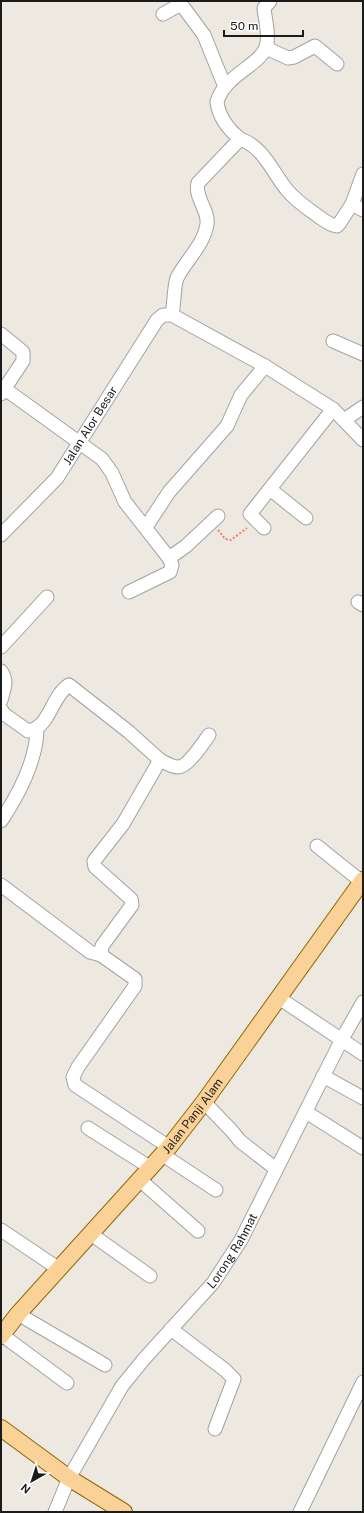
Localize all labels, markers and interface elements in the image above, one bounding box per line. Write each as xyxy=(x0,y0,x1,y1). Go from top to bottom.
scale bar xyxy=(224,12,303,38)
text: 50 m xyxy=(230,19,258,33)
street label: Jalan Alor Besar xyxy=(60,384,120,467)
street label: Jalan Panji Alam xyxy=(160,1076,226,1156)
street label: Lorong Rahmat xyxy=(204,1211,260,1291)
north arrow xyxy=(12,1461,52,1501)
text: N xyxy=(19,1481,33,1496)

